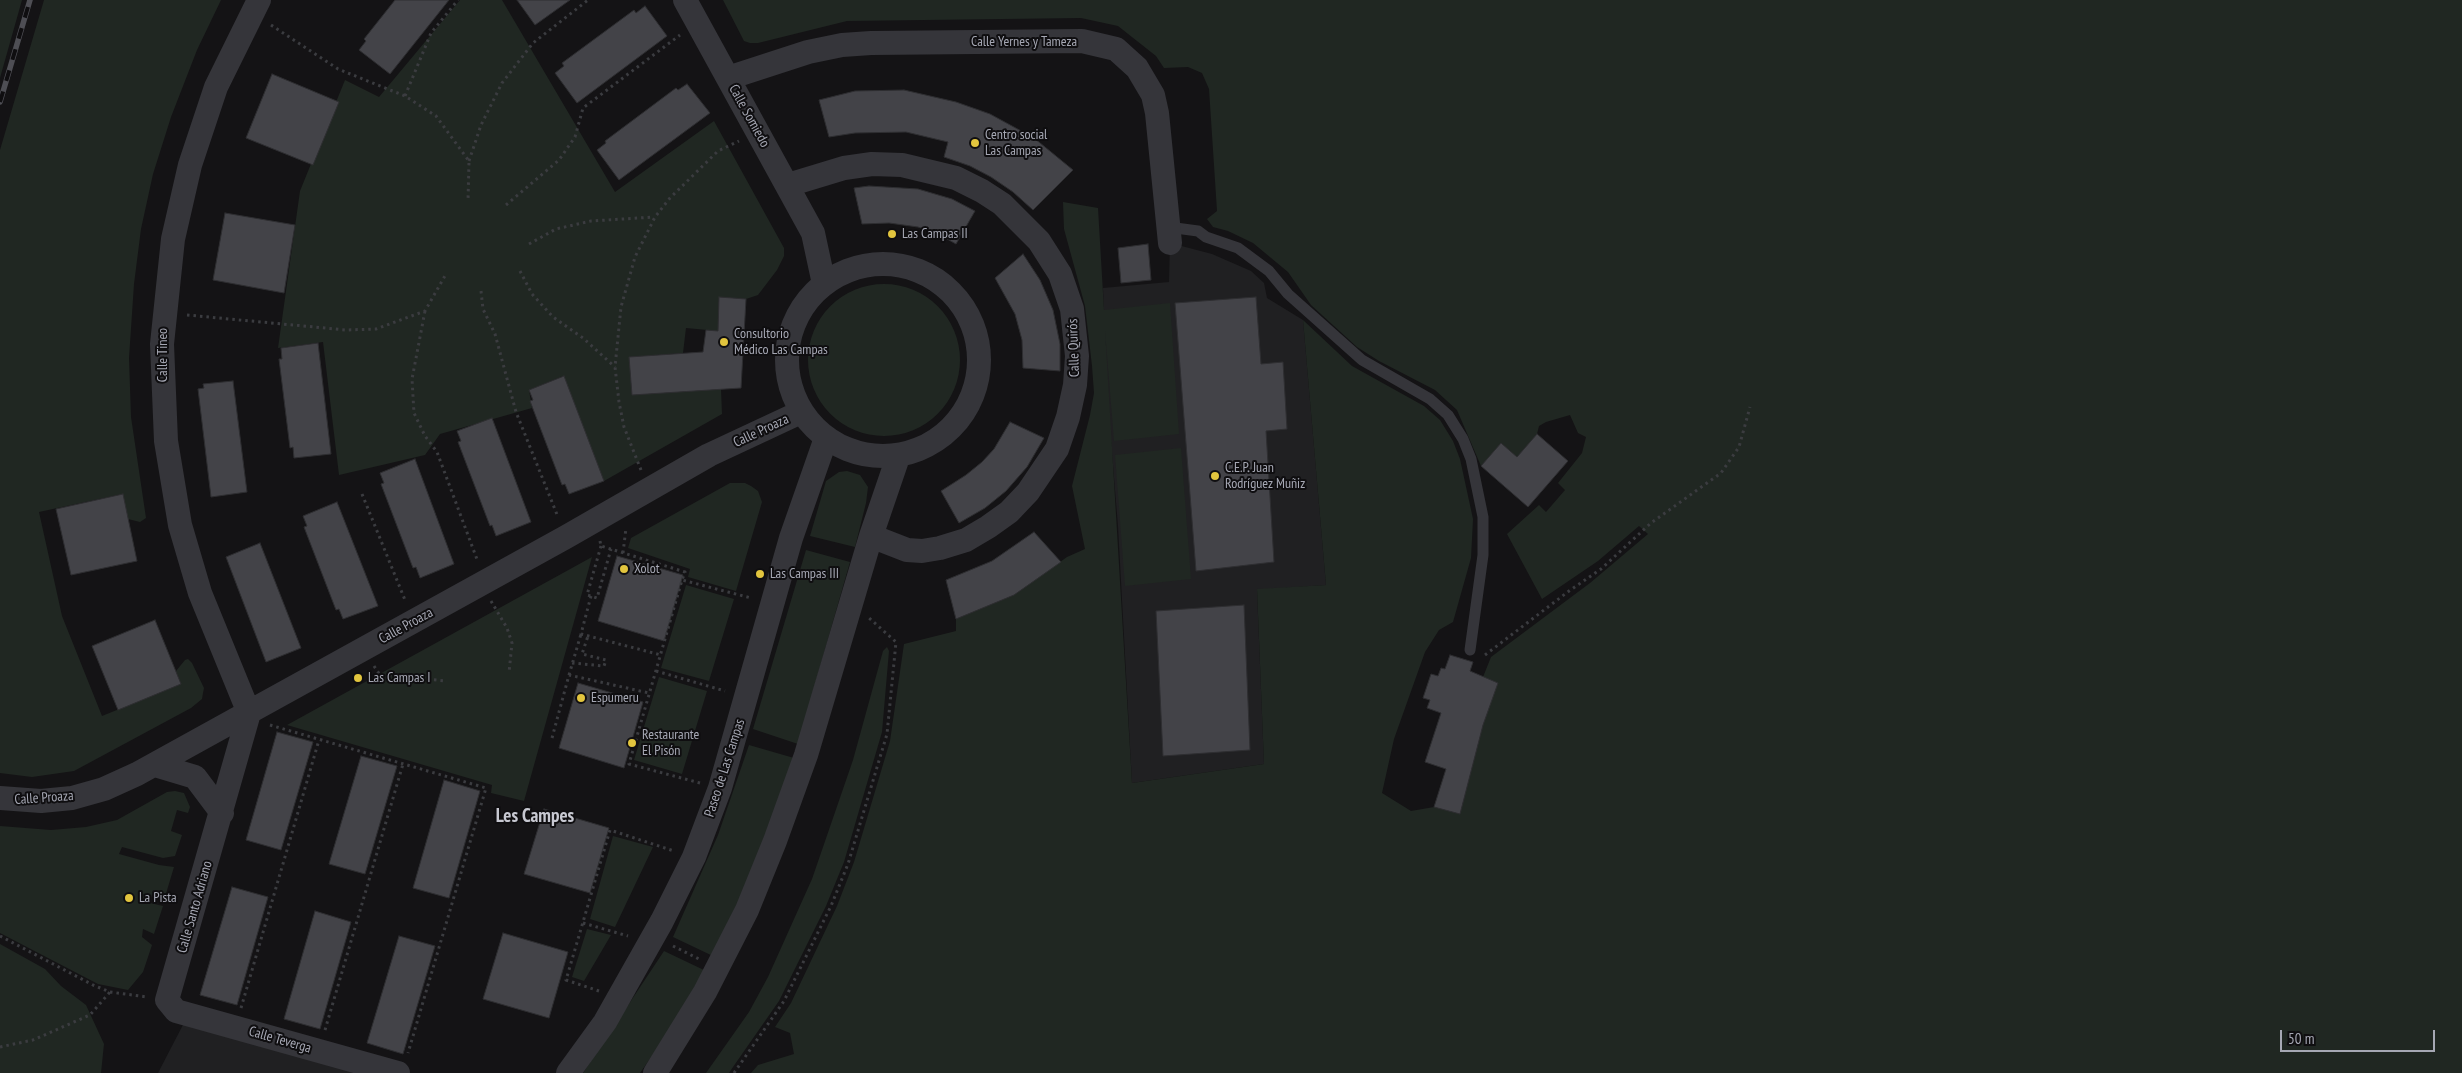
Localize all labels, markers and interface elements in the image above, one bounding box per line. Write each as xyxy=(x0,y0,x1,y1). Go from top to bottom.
street label: Calle Yernes y Tameza xyxy=(971,34,1077,50)
street label: Calle Somiedo xyxy=(725,82,773,150)
place label: Centro social Las Campas xyxy=(985,127,1047,160)
marker: Centro social Las Campas xyxy=(969,137,981,149)
place label: Las Campas II xyxy=(902,226,968,242)
marker: Las Campas II xyxy=(886,228,898,240)
street label: Calle Quirós xyxy=(1065,318,1083,378)
place label: Consultorio Médico Las Campas xyxy=(734,326,828,358)
street label: Calle Tineo xyxy=(155,328,171,382)
marker: Consultorio Médico Las Campas xyxy=(718,336,730,348)
street label: Calle Proaza xyxy=(731,411,791,451)
place label: C.E.P. Juan Rodríguez Muñiz xyxy=(1225,460,1305,492)
marker: C.E.P. Juan Rodríguez Muñiz xyxy=(1209,470,1221,482)
place label: Xolot xyxy=(634,561,660,577)
marker: Xolot xyxy=(618,563,630,575)
place label: Las Campas III xyxy=(770,566,839,582)
marker: Las Campas III xyxy=(754,568,766,580)
street label: Calle Proaza xyxy=(376,604,436,648)
place label: Las Campas I xyxy=(368,670,431,686)
marker: Las Campas I xyxy=(352,672,364,684)
place label: Espumeru xyxy=(591,690,639,706)
marker: Espumeru xyxy=(575,692,587,704)
street label: Paseo de Las Campas xyxy=(701,717,749,819)
place label: Restaurante El Pisón xyxy=(642,727,699,760)
marker: Restaurante El Pisón xyxy=(626,737,638,749)
street label: Calle Proaza xyxy=(14,788,74,808)
district label: Les Campes xyxy=(496,806,574,828)
street label: Calle Santo Adriano xyxy=(174,859,216,955)
place label: La Pista xyxy=(139,890,177,906)
marker: La Pista xyxy=(123,892,135,904)
scale bar xyxy=(2282,1020,2437,1052)
street label: Calle Teverga xyxy=(247,1023,313,1057)
text: 50 m xyxy=(2288,1029,2314,1048)

